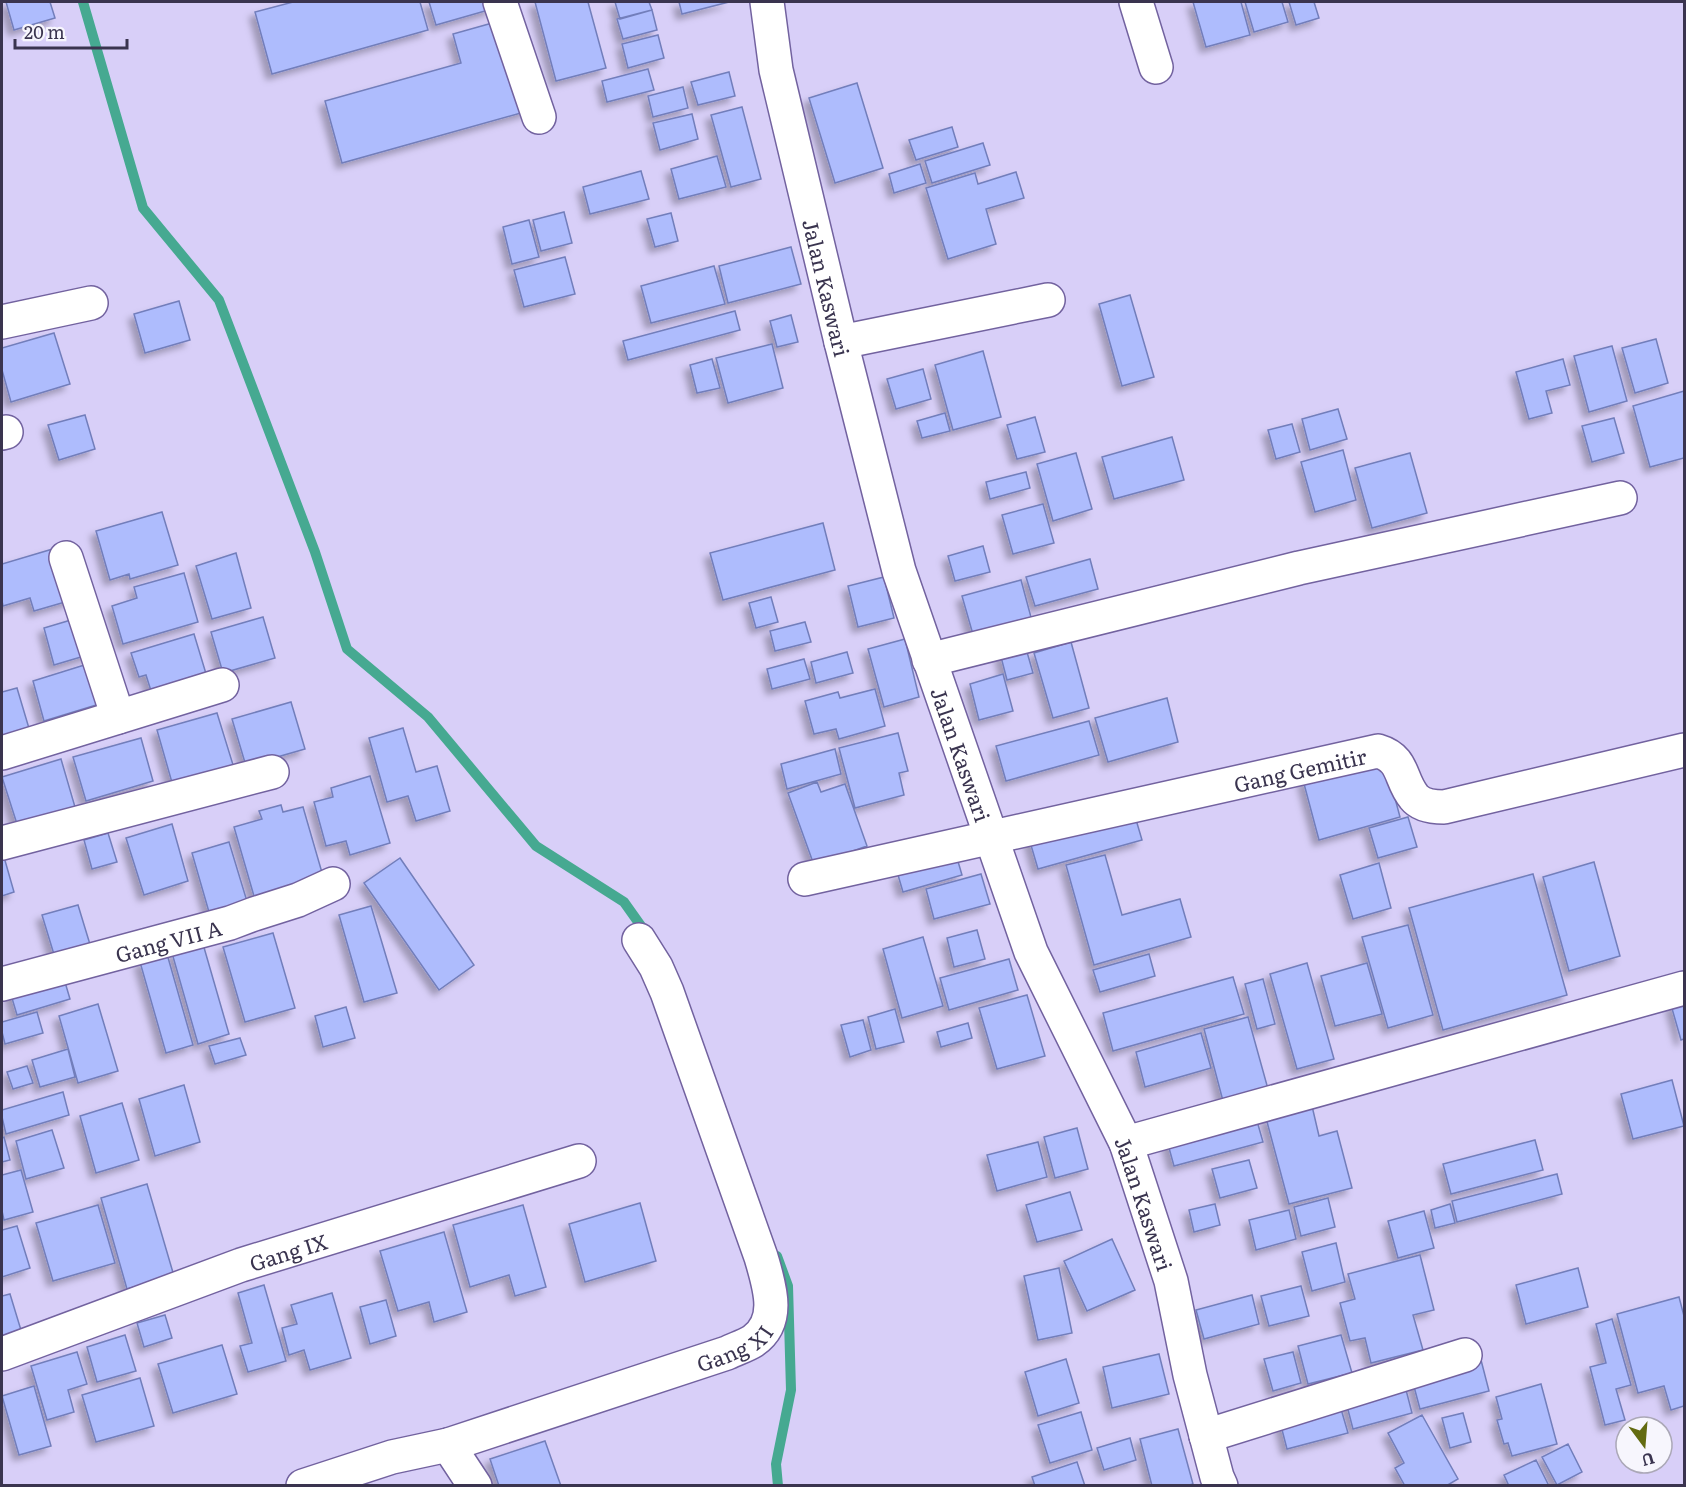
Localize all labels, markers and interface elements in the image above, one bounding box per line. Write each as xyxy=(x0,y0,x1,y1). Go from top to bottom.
scale bar xyxy=(15,12,128,50)
text: 20 m xyxy=(24,18,65,45)
street label: Jalan Kaswari xyxy=(797,215,859,359)
street label: Jalan Kaswari xyxy=(925,682,1000,825)
street label: Gang Gemitir xyxy=(1230,739,1369,798)
street label: Gang VII A xyxy=(111,910,225,969)
street label: Jalan Kaswari xyxy=(1109,1130,1182,1274)
street label: Gang IX xyxy=(245,1224,331,1277)
street label: Gang XI xyxy=(692,1318,779,1378)
north arrow xyxy=(1614,1415,1674,1475)
text: U xyxy=(1639,1447,1658,1474)

